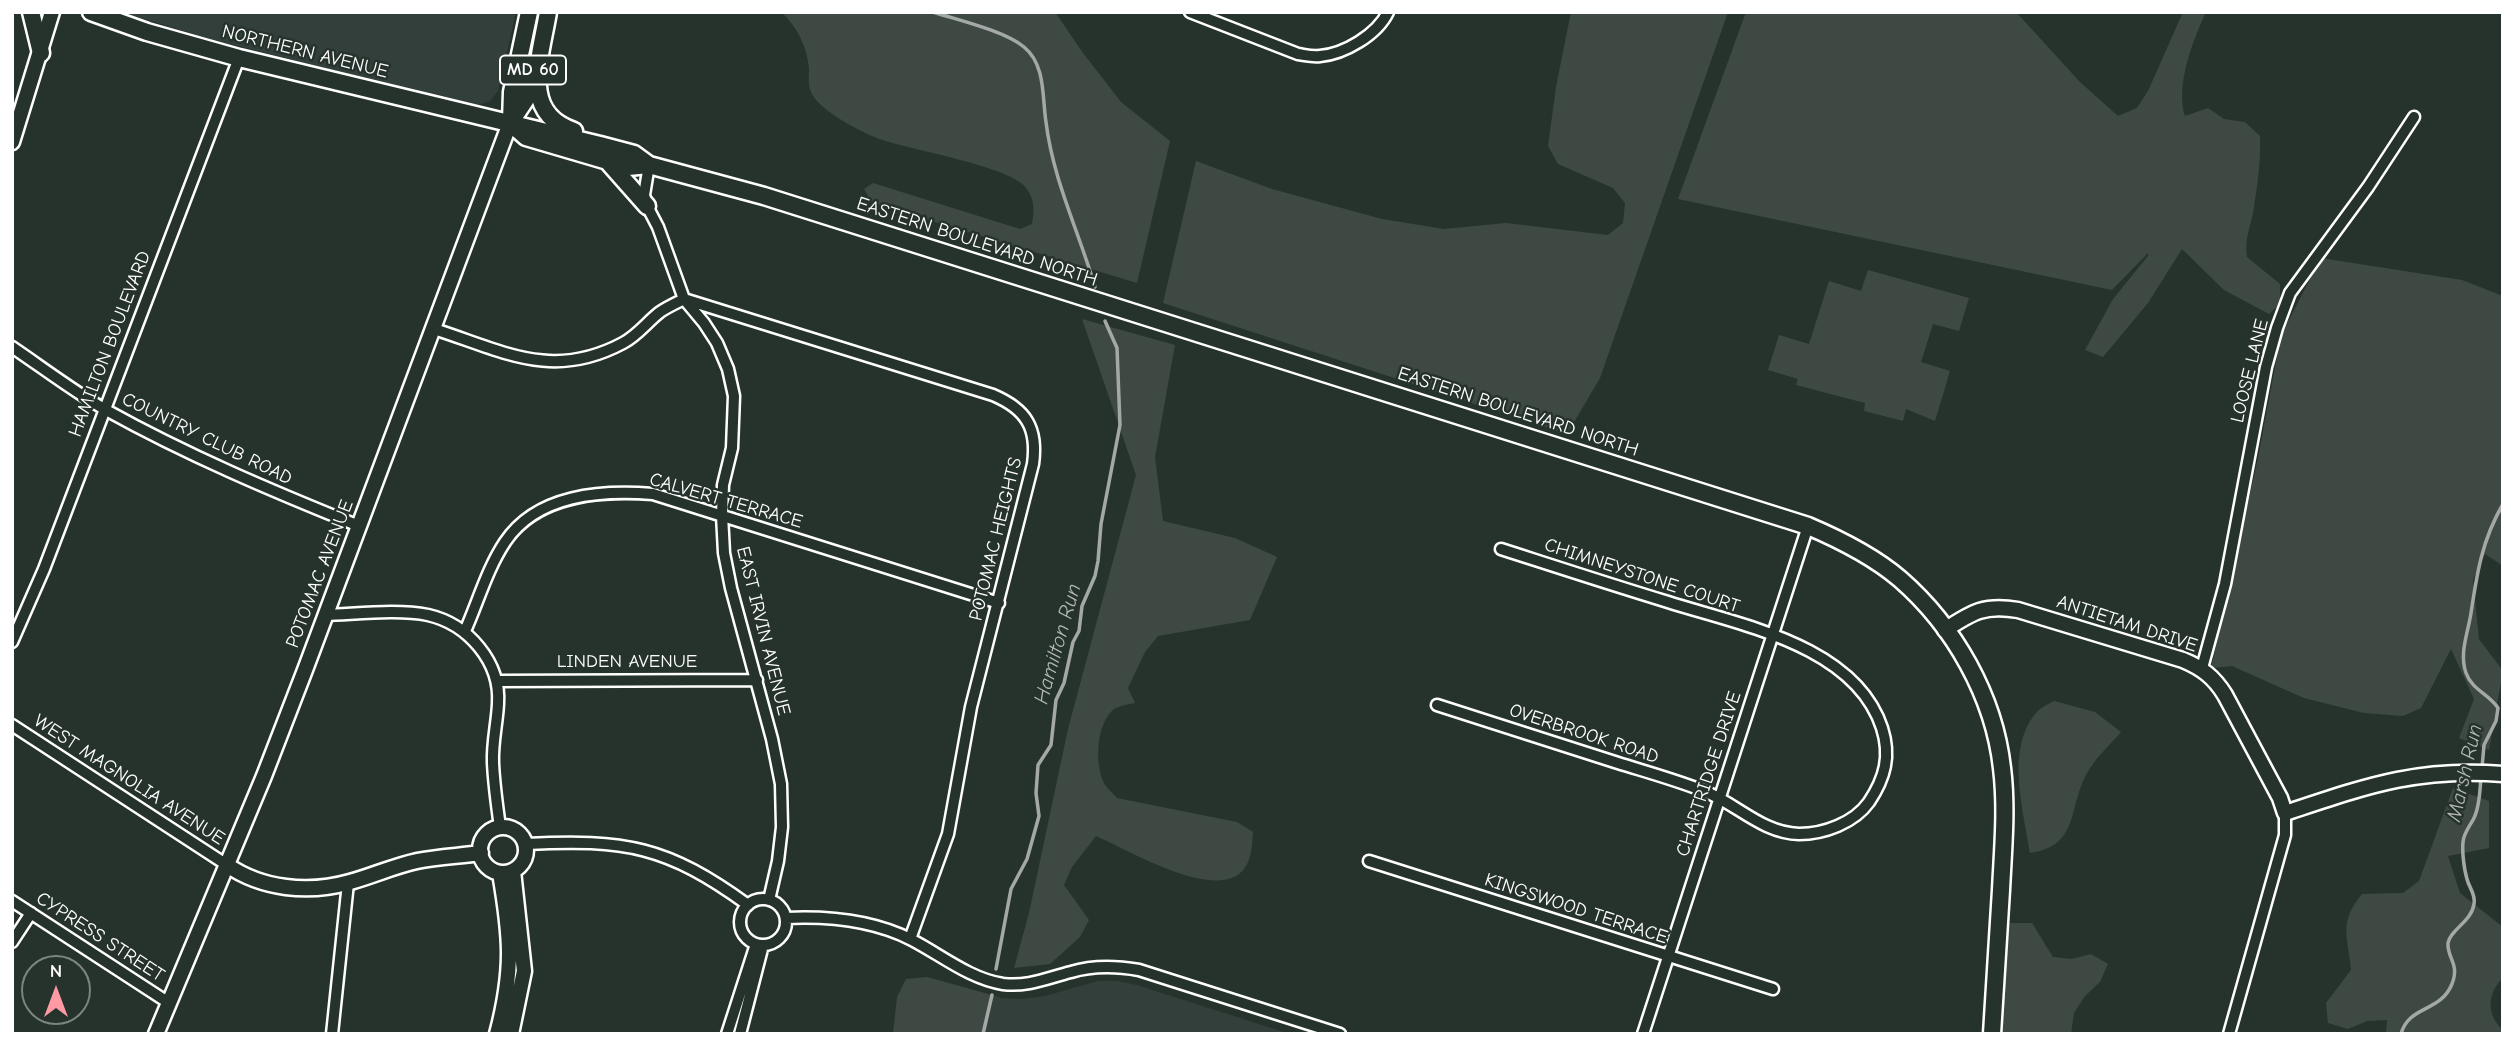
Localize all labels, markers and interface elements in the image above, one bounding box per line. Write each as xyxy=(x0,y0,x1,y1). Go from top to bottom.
street label: NORTHERN AVENUE xyxy=(220,20,390,84)
road number: MD 60 xyxy=(500,56,566,84)
street label: EASTERN BOULEVARD NORTH xyxy=(854,192,1100,292)
street label: HAMILTON BOULEVARD xyxy=(64,248,156,440)
street label: LOOSE LANE xyxy=(2226,317,2274,425)
street label: EASTERN BOULEVARD NORTH xyxy=(1395,362,1641,462)
street label: COUNTRY CLUB ROAD xyxy=(118,388,296,490)
street label: POTOMAC HEIGHTS xyxy=(965,455,1027,623)
street label: CALVERT TERRACE xyxy=(647,468,805,534)
street label: POTOMAC AVENUE xyxy=(281,497,359,651)
street label: CHIMNEYSTONE COURT xyxy=(1541,534,1743,618)
street label: EAST IRVIN AVENUE xyxy=(731,544,795,718)
water label: Hamilton Run xyxy=(1029,581,1087,707)
street label: ANTIETAM DRIVE xyxy=(2054,591,2200,657)
street label: LINDEN AVENUE xyxy=(557,651,697,673)
street label: CHARTRIDGE DRIVE xyxy=(1672,689,1746,859)
street label: OVERBROOK ROAD xyxy=(1506,699,1662,769)
street label: WEST MAGNOLIA AVENUE xyxy=(29,710,229,850)
water label: Marsh Run xyxy=(2442,722,2488,824)
street label: KINGSWOOD TERRACE xyxy=(1482,869,1670,949)
street label: CYPRESS STREET xyxy=(32,887,168,987)
north arrow xyxy=(21,955,91,1025)
text: N xyxy=(50,960,62,982)

